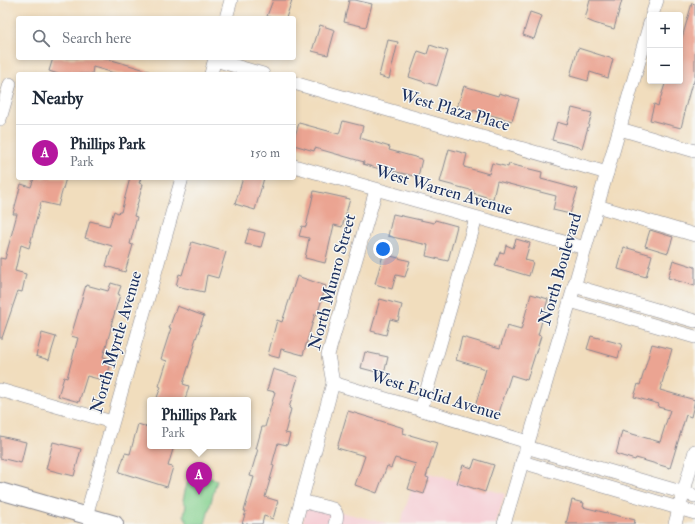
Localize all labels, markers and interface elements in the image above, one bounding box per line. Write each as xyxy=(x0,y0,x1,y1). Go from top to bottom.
map controls xyxy=(647,12,683,84)
button: + xyxy=(647,12,683,48)
search box xyxy=(16,16,296,60)
icon: search xyxy=(30,27,52,49)
text: Search here xyxy=(62,29,131,48)
button: − xyxy=(647,48,683,84)
street label: West Plaza Place xyxy=(397,84,512,136)
text: Nearby xyxy=(32,88,83,109)
text: Phillips Park xyxy=(70,135,145,154)
text: A xyxy=(41,145,49,161)
text: 150 m xyxy=(250,145,280,161)
text: Park xyxy=(70,154,94,170)
street label: West Warren Avenue xyxy=(372,160,515,220)
street label: North Boulevard xyxy=(534,210,586,328)
street label: North Munro Street xyxy=(304,211,360,352)
your location xyxy=(373,239,393,259)
street label: North Myrtle Avenue xyxy=(86,268,147,416)
street label: West Euclid Avenue xyxy=(367,365,504,425)
popup xyxy=(147,397,251,449)
text: Phillips Park xyxy=(161,406,237,425)
text: Park xyxy=(161,425,185,441)
pin: A xyxy=(186,462,212,495)

